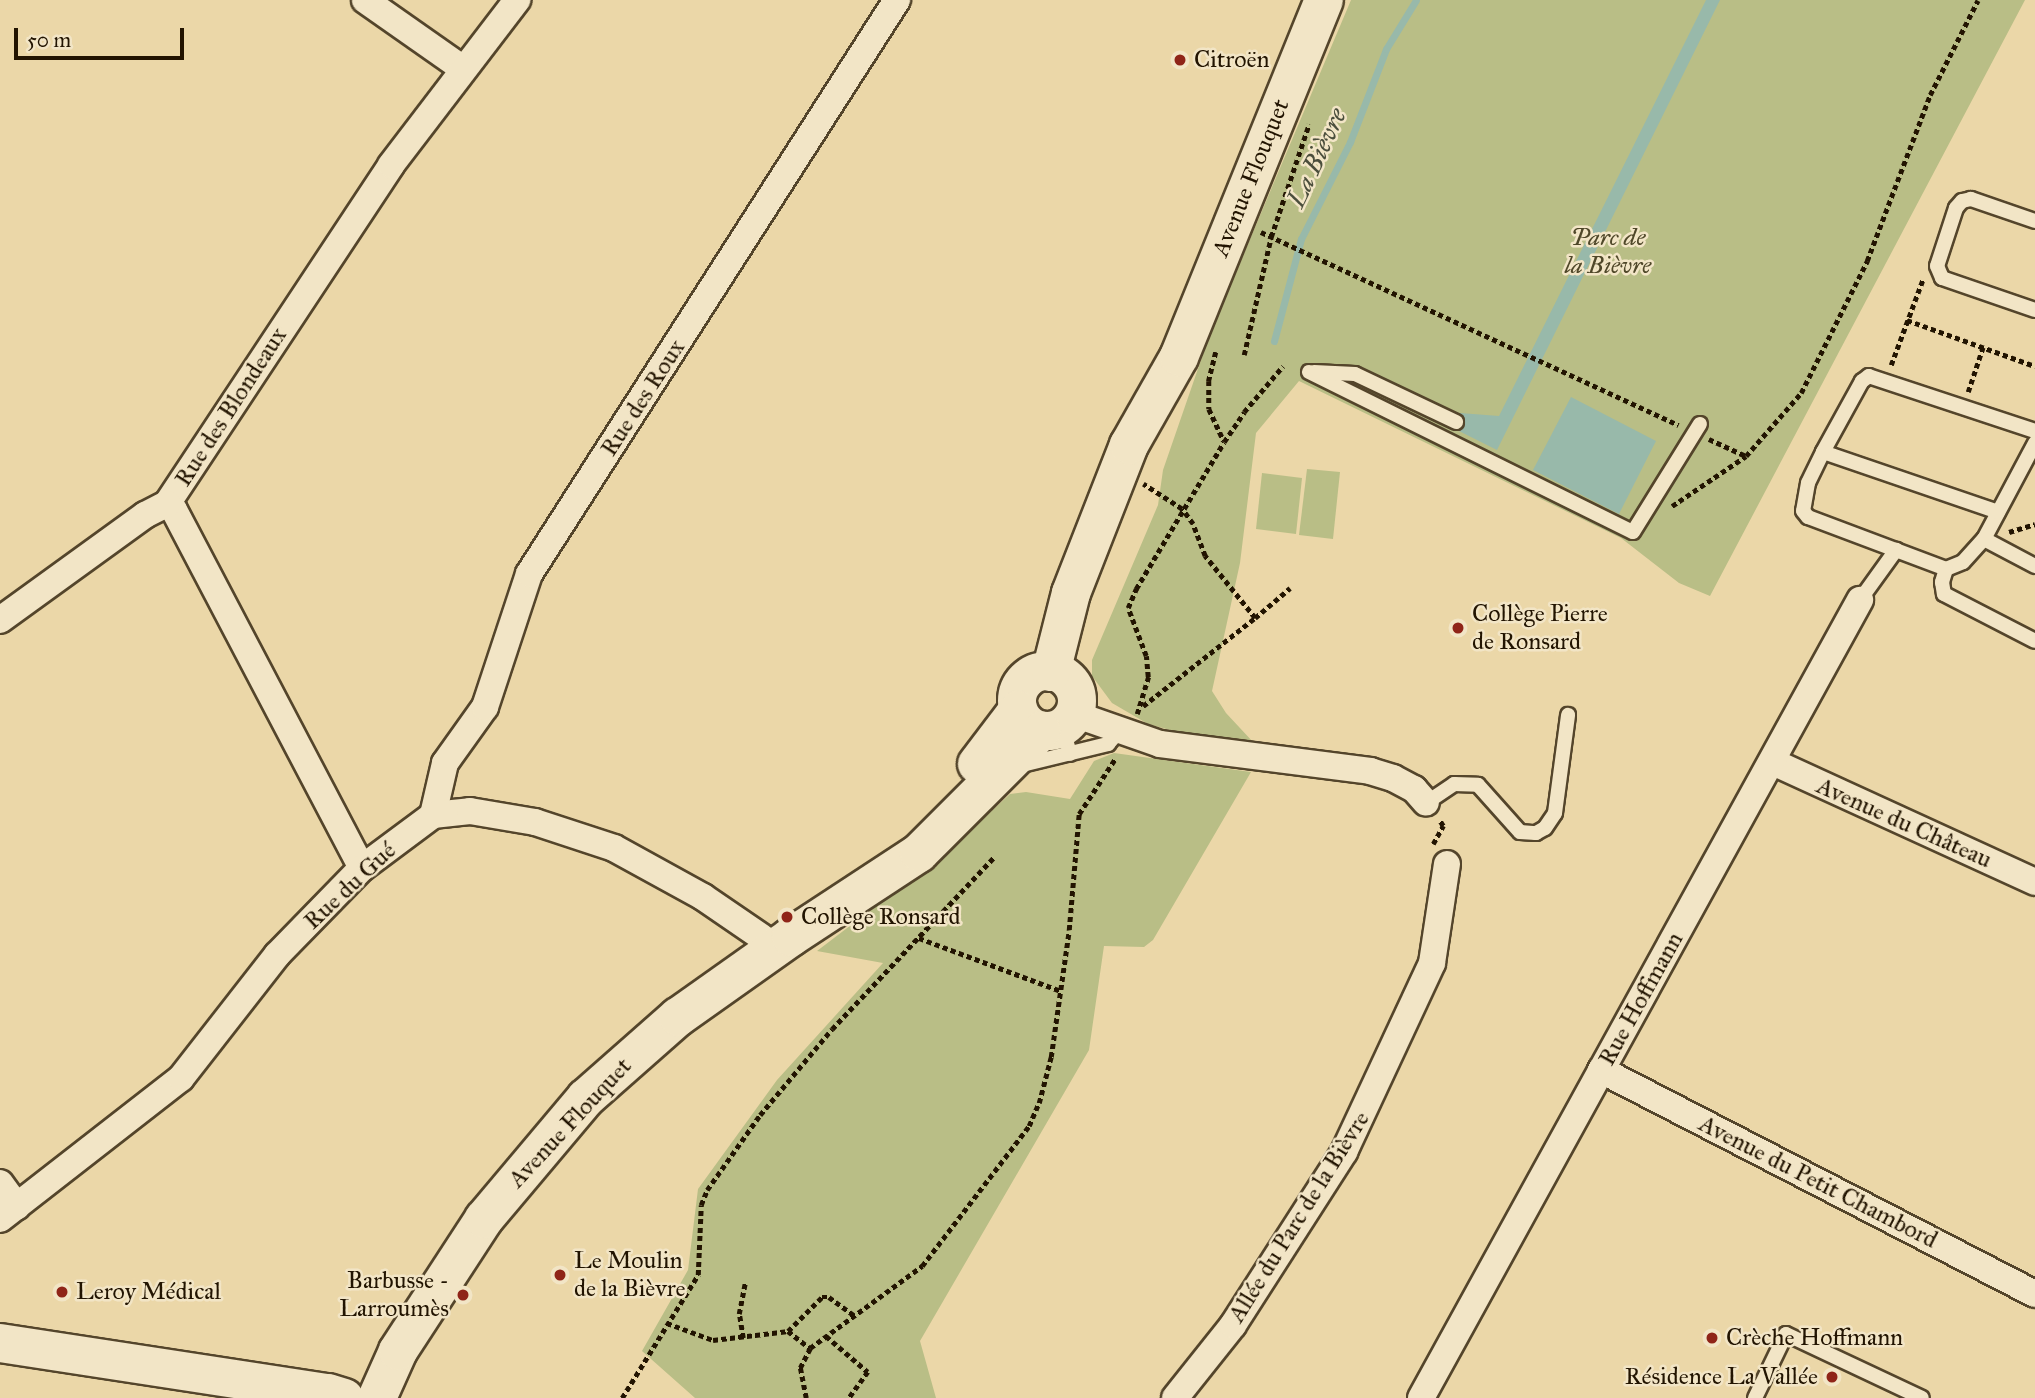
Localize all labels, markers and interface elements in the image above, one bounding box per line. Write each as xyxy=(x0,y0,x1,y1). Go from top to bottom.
scale bar xyxy=(18,14,187,58)
text: 50 m xyxy=(27,27,71,53)
place label: Citroën xyxy=(1194,46,1269,74)
marker: Citroën xyxy=(1172,52,1188,68)
street label: Avenue Flouquet xyxy=(1206,95,1296,261)
water label: La Bièvre xyxy=(1280,103,1354,213)
park label: Parc de la Bièvre xyxy=(1565,224,1651,280)
street label: Rue des Blondeaux xyxy=(169,322,293,492)
street label: Rue des Roux xyxy=(595,334,691,462)
place label: Collège Pierre de Ronsard xyxy=(1472,600,1608,656)
marker: Collège Pierre de Ronsard xyxy=(1450,620,1466,636)
street label: Avenue du Château xyxy=(1812,772,1996,874)
street label: Rue du Gué xyxy=(298,836,402,936)
place label: Collège Ronsard xyxy=(801,903,961,931)
marker: Collège Ronsard xyxy=(779,909,795,925)
street label: Rue Hoffmann xyxy=(1593,927,1689,1071)
street label: Avenue Flouquet xyxy=(502,1052,638,1194)
street label: Allée du Parc de la Bièvre xyxy=(1222,1106,1376,1328)
street label: Avenue du Petit Chambord xyxy=(1694,1109,1942,1255)
place label: Le Moulin de la Bièvre xyxy=(574,1247,686,1303)
place label: Barbusse - Larroumès xyxy=(339,1267,449,1323)
marker: Le Moulin de la Bièvre xyxy=(552,1267,568,1283)
place label: Leroy Médical xyxy=(76,1278,221,1306)
marker: Leroy Médical xyxy=(54,1284,70,1300)
marker: Barbusse - Larroumès xyxy=(455,1287,471,1303)
place label: Crèche Hoffmann xyxy=(1726,1324,1903,1352)
marker: Crèche Hoffmann xyxy=(1704,1330,1720,1346)
place label: Résidence La Vallée xyxy=(1625,1363,1818,1391)
marker: Résidence La Vallée xyxy=(1824,1369,1840,1385)

